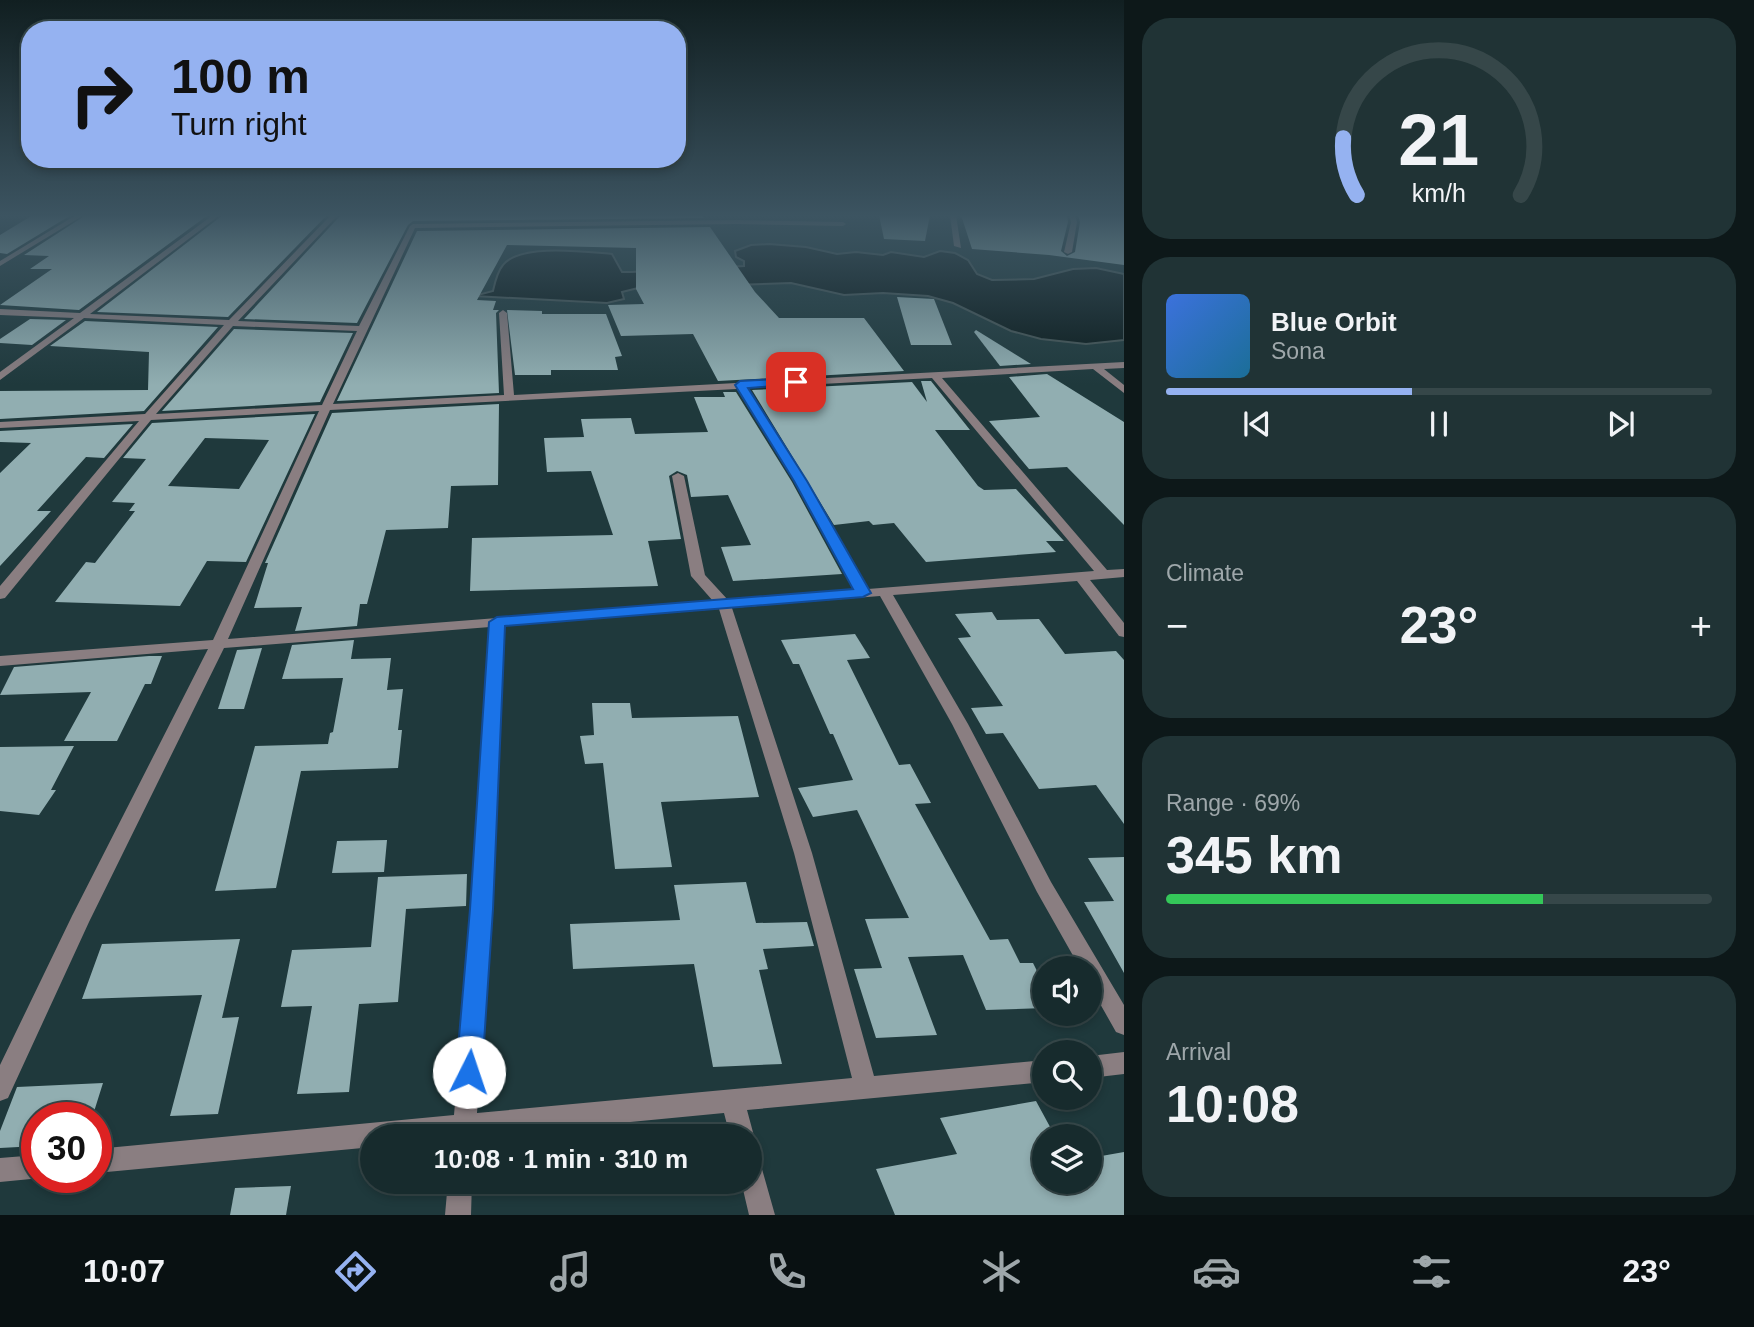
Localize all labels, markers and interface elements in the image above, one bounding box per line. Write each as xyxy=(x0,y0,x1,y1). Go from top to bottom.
icon: right xyxy=(56,49,147,140)
text: 100 m xyxy=(171,49,310,103)
text: 21 xyxy=(1399,99,1479,180)
text: Turn right xyxy=(171,106,307,142)
text: km/h xyxy=(1412,179,1466,207)
text: Blue Orbit xyxy=(1271,307,1397,337)
text: Sona xyxy=(1271,338,1325,364)
pin xyxy=(766,352,826,412)
icon: arrive xyxy=(777,363,815,401)
icon: previous xyxy=(1238,405,1276,443)
icon: pause xyxy=(1420,405,1458,443)
icon: next xyxy=(1602,405,1640,443)
text: Climate xyxy=(1166,560,1244,586)
text: 23° xyxy=(1400,596,1478,654)
text: − xyxy=(1166,605,1188,647)
text: + xyxy=(1690,605,1712,647)
text: Range · 69% xyxy=(1166,790,1300,816)
text: 345 km xyxy=(1166,826,1342,884)
map controls xyxy=(1032,956,1102,1194)
button: sound xyxy=(1032,956,1102,1026)
position arrow xyxy=(432,1035,506,1109)
text: Arrival xyxy=(1166,1039,1231,1065)
button: search xyxy=(1032,1040,1102,1110)
text: 10:08 xyxy=(1166,1075,1299,1133)
speed limit sign: 30 xyxy=(21,1102,112,1193)
button: layers xyxy=(1032,1124,1102,1194)
text: 10:08 · 1 min · 310 m xyxy=(434,1144,688,1174)
icon: directions xyxy=(331,1247,380,1296)
icon: music xyxy=(546,1247,595,1296)
icon: phone xyxy=(762,1247,811,1296)
icon: climate xyxy=(977,1247,1026,1296)
icon: car xyxy=(1192,1247,1241,1296)
icon: filters xyxy=(1407,1247,1456,1296)
text: 10:07 xyxy=(83,1253,165,1289)
text: 23° xyxy=(1622,1253,1671,1289)

